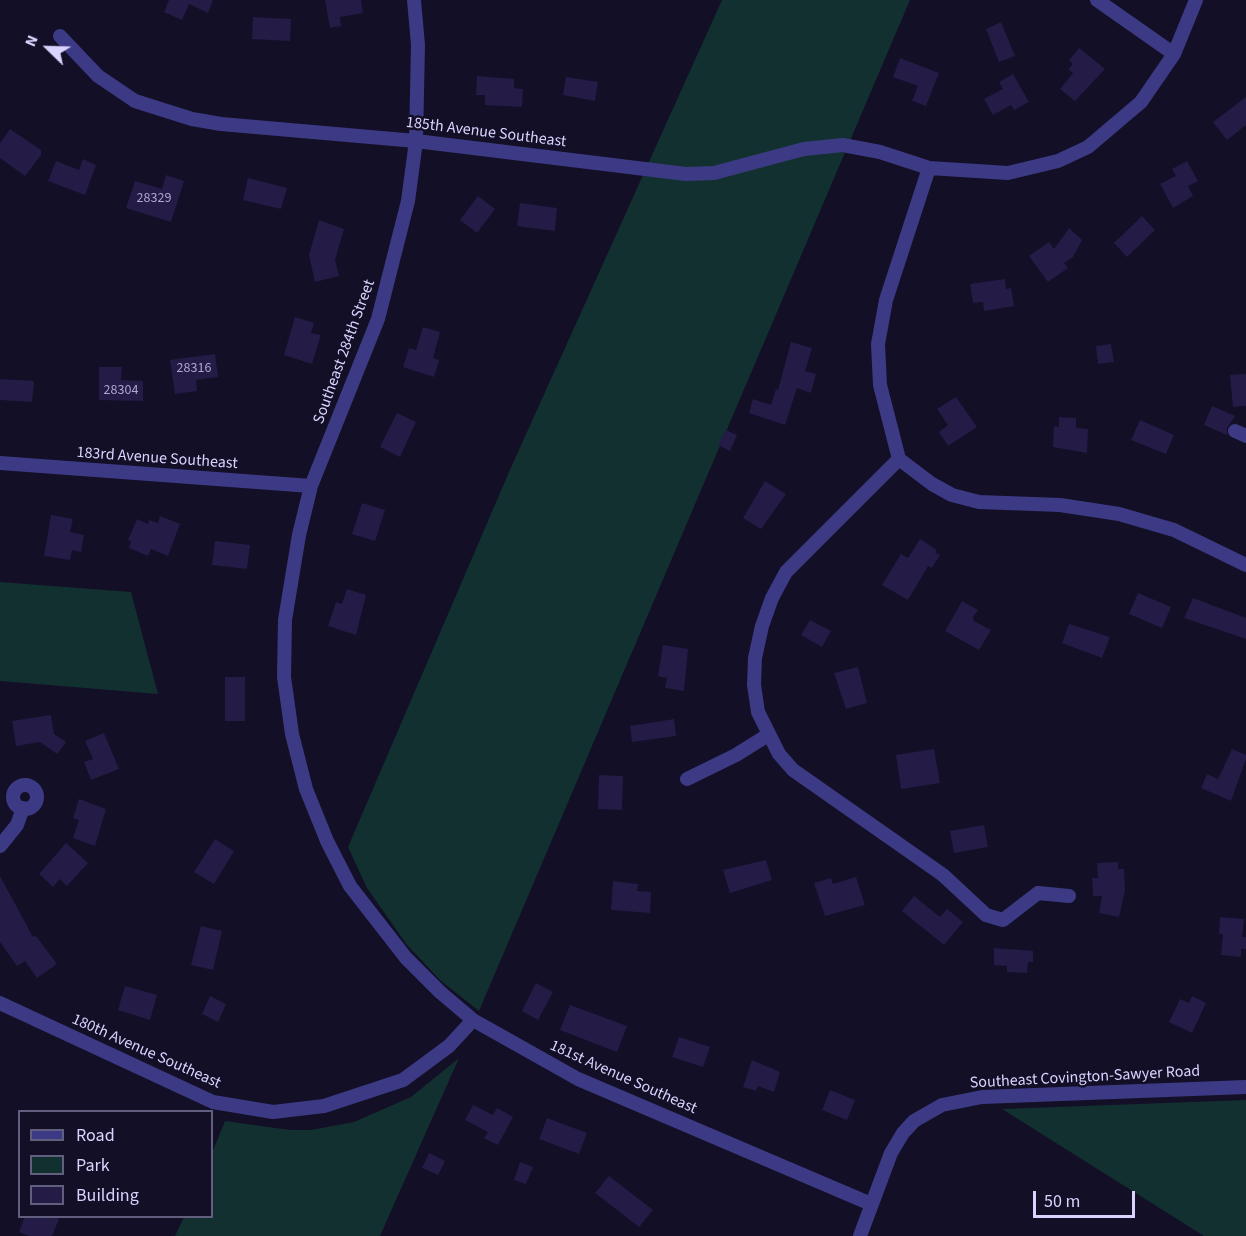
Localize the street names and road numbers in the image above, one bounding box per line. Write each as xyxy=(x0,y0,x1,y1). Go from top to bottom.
street label: 185th Avenue Southeast xyxy=(405,114,567,152)
street label: Southeast 284th Street xyxy=(310,277,380,427)
street label: 183rd Avenue Southeast xyxy=(76,444,238,474)
street label: 180th Avenue Southeast xyxy=(68,1010,224,1094)
street label: 181st Avenue Southeast xyxy=(546,1037,700,1119)
street label: Southeast Covington-Sawyer Road xyxy=(969,1062,1201,1094)

